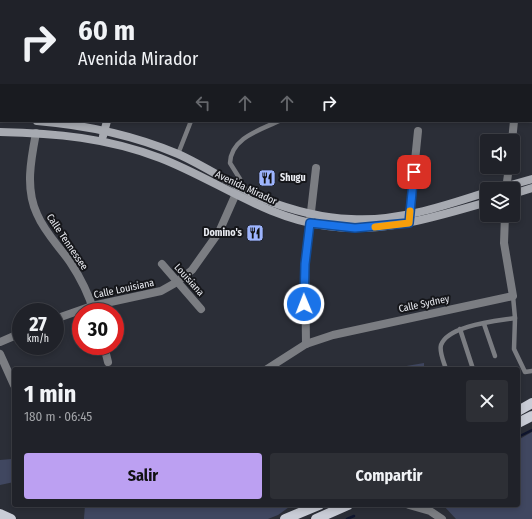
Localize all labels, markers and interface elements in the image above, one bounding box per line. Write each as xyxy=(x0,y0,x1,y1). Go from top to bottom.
text: 60 m xyxy=(78,14,135,47)
icon: right xyxy=(12,16,64,68)
text: Avenida Mirador xyxy=(78,48,198,70)
icon: left xyxy=(192,92,214,114)
icon: ahead xyxy=(234,92,256,114)
icon: ahead xyxy=(276,92,298,114)
icon: right xyxy=(318,92,340,114)
map controls xyxy=(480,134,520,222)
button: sound xyxy=(480,134,520,174)
pin xyxy=(397,155,431,189)
icon: arrive xyxy=(403,161,425,183)
street label: Avenida Mirador xyxy=(213,168,279,208)
restaurant icon: Shugu xyxy=(257,168,277,188)
place label: Shugu xyxy=(280,172,306,184)
button: layers xyxy=(480,182,520,222)
street label: Calle Tennessee xyxy=(44,212,90,272)
restaurant icon: Domino's xyxy=(245,223,265,243)
place label: Domino's xyxy=(203,227,243,239)
street label: Louisiana xyxy=(171,261,207,299)
street label: Calle Louisiana xyxy=(93,277,155,301)
position arrow xyxy=(283,283,325,325)
street label: Calle Sydney xyxy=(398,293,451,315)
speed limit sign: 30 xyxy=(72,303,124,355)
text: 27 xyxy=(29,312,47,336)
text: km/h xyxy=(27,333,49,345)
text: 1 min xyxy=(24,380,76,408)
button: close xyxy=(466,380,508,422)
text: 180 m · 06:45 xyxy=(24,409,92,424)
button: Salir xyxy=(24,453,262,499)
button: Compartir xyxy=(270,453,508,499)

